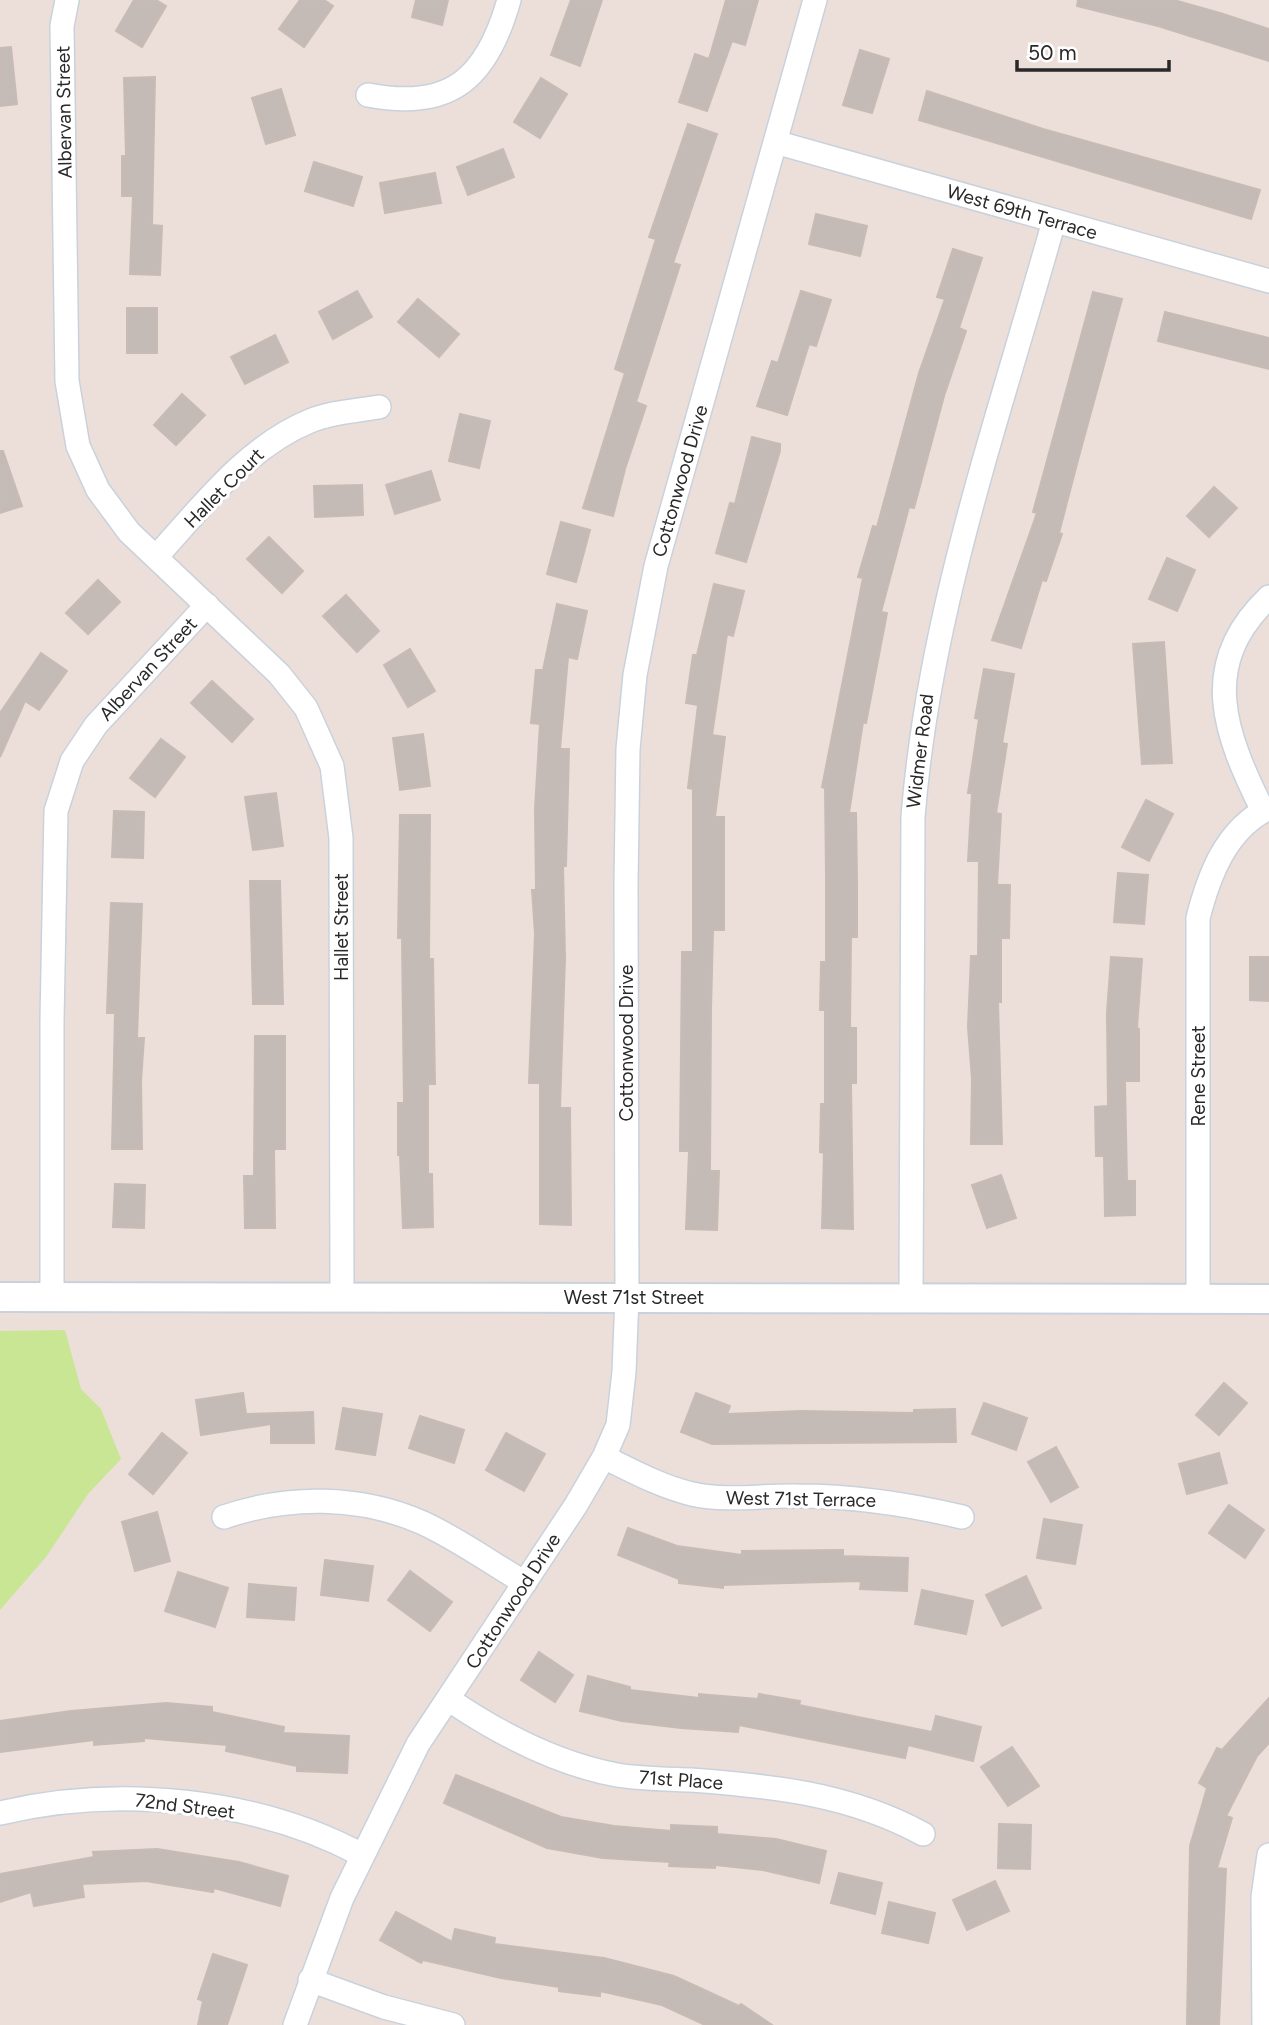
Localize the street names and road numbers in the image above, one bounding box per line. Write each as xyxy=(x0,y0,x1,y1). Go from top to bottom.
street label: Albervan Street xyxy=(51,45,77,179)
street label: West 69th Terrace xyxy=(944,180,1100,244)
street label: Cottonwood Drive xyxy=(647,402,713,560)
street label: Hallet Court xyxy=(179,443,269,533)
street label: Albervan Street xyxy=(94,613,202,725)
street label: Widmer Road xyxy=(902,692,938,810)
street label: Hallet Street xyxy=(330,873,353,981)
street label: Cottonwood Drive xyxy=(615,965,638,1122)
street label: Rene Street xyxy=(1187,1025,1210,1127)
street label: West 71st Street xyxy=(564,1286,704,1309)
street label: West 71st Terrace xyxy=(726,1486,876,1512)
street label: Cottonwood Drive xyxy=(461,1529,565,1673)
street label: 71st Place xyxy=(638,1766,724,1794)
street label: 72nd Street xyxy=(134,1788,236,1824)

